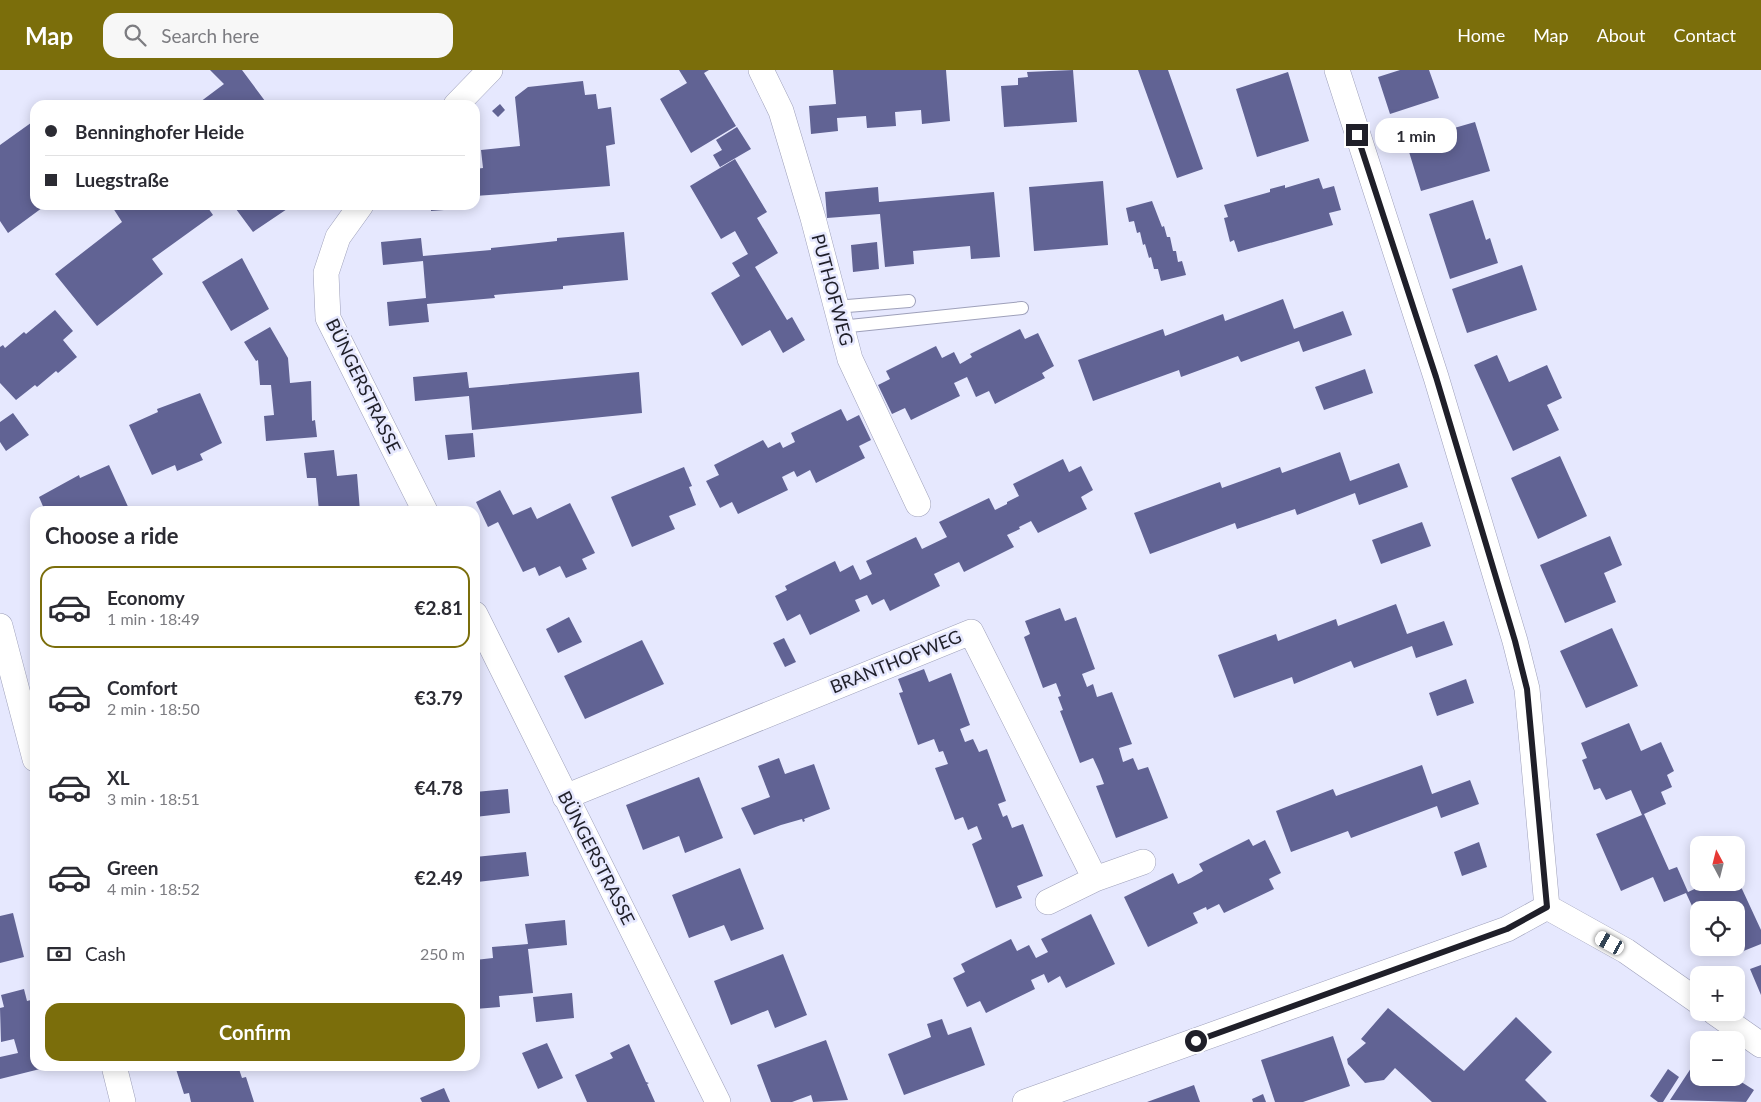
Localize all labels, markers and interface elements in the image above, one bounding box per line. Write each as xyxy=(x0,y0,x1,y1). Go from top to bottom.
search box xyxy=(103,13,453,58)
text: Map xyxy=(25,21,73,50)
icon: search xyxy=(121,21,149,49)
text: Search here xyxy=(161,24,259,47)
text: Home xyxy=(1457,24,1505,46)
text: Map xyxy=(1533,24,1569,46)
text: About xyxy=(1597,24,1646,46)
text: Contact xyxy=(1674,24,1736,46)
callout: 1 min xyxy=(1374,118,1457,152)
text: Benninghofer Heide xyxy=(75,120,244,143)
route end xyxy=(1346,124,1368,146)
text: 1 min xyxy=(1396,126,1436,145)
text: Luegstraße xyxy=(75,168,169,191)
street label: PUTHOFWEG xyxy=(807,231,858,348)
street label: BÜNGERSTRASSE xyxy=(322,315,406,457)
text: Choose a ride xyxy=(45,522,179,549)
icon: car xyxy=(47,585,92,630)
text: Economy xyxy=(107,586,185,609)
text: €2.81 xyxy=(414,596,463,619)
text: 1 min · 18:49 xyxy=(107,609,200,628)
street label: BRANTHOFWEG xyxy=(827,625,965,697)
icon: car xyxy=(47,675,92,720)
text: Comfort xyxy=(107,676,178,699)
text: €3.79 xyxy=(414,686,463,709)
text: 2 min · 18:50 xyxy=(107,699,200,718)
icon: car xyxy=(47,765,92,810)
text: XL xyxy=(107,766,130,789)
text: €4.78 xyxy=(414,776,463,799)
street label: BÜNGERSTRASSE xyxy=(554,787,640,928)
text: 3 min · 18:51 xyxy=(107,789,200,808)
north arrow xyxy=(1690,836,1745,891)
map controls xyxy=(1690,836,1745,1086)
icon: car xyxy=(47,855,92,900)
text: Green xyxy=(107,856,158,879)
text: €2.49 xyxy=(414,866,463,889)
text: 4 min · 18:52 xyxy=(107,879,200,898)
button: locate xyxy=(1690,901,1745,956)
car xyxy=(1593,929,1626,957)
icon: cash xyxy=(45,940,73,968)
text: Cash xyxy=(85,942,126,965)
text: 250 m xyxy=(420,944,465,963)
button: + xyxy=(1690,966,1745,1021)
button: Confirm xyxy=(45,1003,465,1061)
route start xyxy=(1185,1030,1207,1052)
button: − xyxy=(1690,1031,1745,1086)

